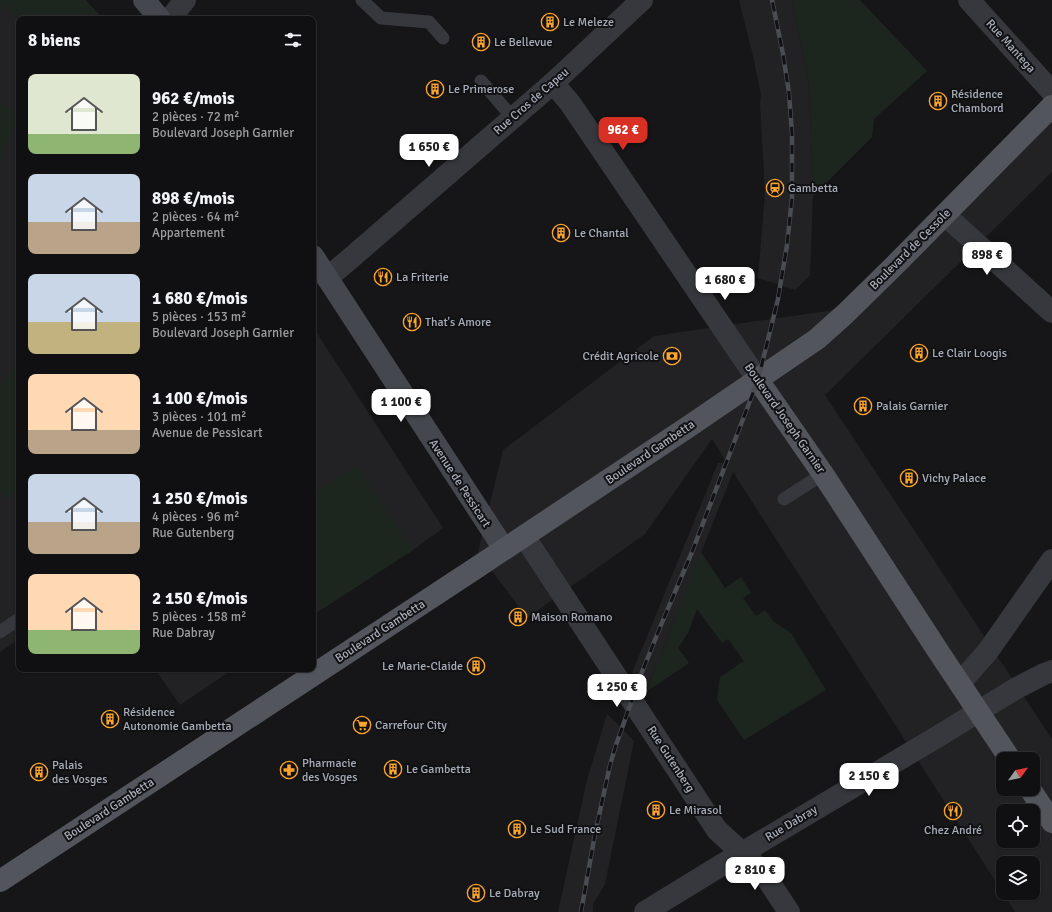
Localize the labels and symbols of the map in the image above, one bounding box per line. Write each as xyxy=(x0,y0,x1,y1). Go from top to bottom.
building icon: Le Meleze xyxy=(540,12,560,32)
place label: Le Meleze xyxy=(563,15,614,30)
street label: Rue Mantega xyxy=(983,16,1039,76)
building icon: Le Bellevue xyxy=(471,32,491,52)
place label: Le Bellevue xyxy=(494,35,553,50)
street label: Rue Cros de Capeu xyxy=(491,65,572,138)
building icon: Le Primerose xyxy=(425,79,445,99)
place label: Le Primerose xyxy=(448,82,514,97)
place label: Résidence Chambord xyxy=(951,87,1004,116)
building icon: Résidence Chambord xyxy=(928,91,948,111)
pin: 962 € xyxy=(595,117,651,151)
pin: 1 650 € xyxy=(392,134,466,168)
station icon: Gambetta xyxy=(765,178,785,198)
place label: Gambetta xyxy=(788,181,838,196)
street label: Boulevard de Cessole xyxy=(867,206,954,293)
building icon: Le Chantal xyxy=(551,223,571,243)
place label: Le Chantal xyxy=(574,226,629,241)
pin: 898 € xyxy=(959,242,1015,276)
restaurant icon: La Friterie xyxy=(373,267,393,287)
pin: 1 680 € xyxy=(688,267,762,301)
place label: La Friterie xyxy=(396,270,449,285)
restaurant icon: That's Amore xyxy=(402,312,422,332)
place label: That's Amore xyxy=(425,315,491,330)
building icon: Le Clair Loogis xyxy=(909,343,929,363)
bank icon: Crédit Agricole xyxy=(662,346,682,366)
place label: Le Clair Loogis xyxy=(932,346,1007,361)
place label: Crédit Agricole xyxy=(582,349,659,364)
street label: Boulevard Joseph Garnier xyxy=(741,360,829,477)
pin: 1 100 € xyxy=(364,389,438,423)
building icon: Palais Garnier xyxy=(853,396,873,416)
place label: Palais Garnier xyxy=(876,399,948,414)
street label: Boulevard Gambetta xyxy=(603,417,698,488)
street label: Avenue de Pessicart xyxy=(425,436,494,530)
building icon: Vichy Palace xyxy=(899,468,919,488)
place label: Vichy Palace xyxy=(922,471,986,486)
street label: Boulevard Gambetta xyxy=(332,597,428,666)
building icon: Maison Romano xyxy=(508,607,528,627)
place label: Maison Romano xyxy=(531,610,612,625)
building icon: Le Marie-Claide xyxy=(466,656,486,676)
place label: Le Marie-Claide xyxy=(382,659,463,674)
pin: 1 250 € xyxy=(580,674,654,708)
place label: Résidence Autonomie Gambetta xyxy=(123,705,232,734)
building icon: Résidence Autonomie Gambetta xyxy=(100,709,120,729)
supermarket icon: Carrefour City xyxy=(352,715,372,735)
place label: Carrefour City xyxy=(375,718,447,733)
street label: Rue Gutenberg xyxy=(644,723,698,795)
north arrow xyxy=(996,752,1040,796)
place label: Pharmacie des Vosges xyxy=(302,756,358,785)
place label: Palais des Vosges xyxy=(52,758,108,787)
building icon: Le Gambetta xyxy=(383,759,403,779)
pharmacy icon: Pharmacie des Vosges xyxy=(279,760,299,780)
building icon: Palais des Vosges xyxy=(29,762,49,782)
place label: Le Gambetta xyxy=(406,762,471,777)
pin: 2 150 € xyxy=(832,763,906,797)
street label: Boulevard Gambetta xyxy=(61,775,157,844)
building icon: Le Mirasol xyxy=(646,800,666,820)
restaurant icon: Chez André xyxy=(943,801,963,821)
street label: Rue Dabray xyxy=(763,802,820,845)
place label: Le Mirasol xyxy=(669,803,722,818)
building icon: Le Sud France xyxy=(507,819,527,839)
place label: Le Sud France xyxy=(530,822,601,837)
place label: Chez André xyxy=(924,823,982,838)
pin: 2 810 € xyxy=(718,857,792,891)
building icon: Le Dabray xyxy=(466,883,486,903)
place label: Le Dabray xyxy=(489,886,540,901)

